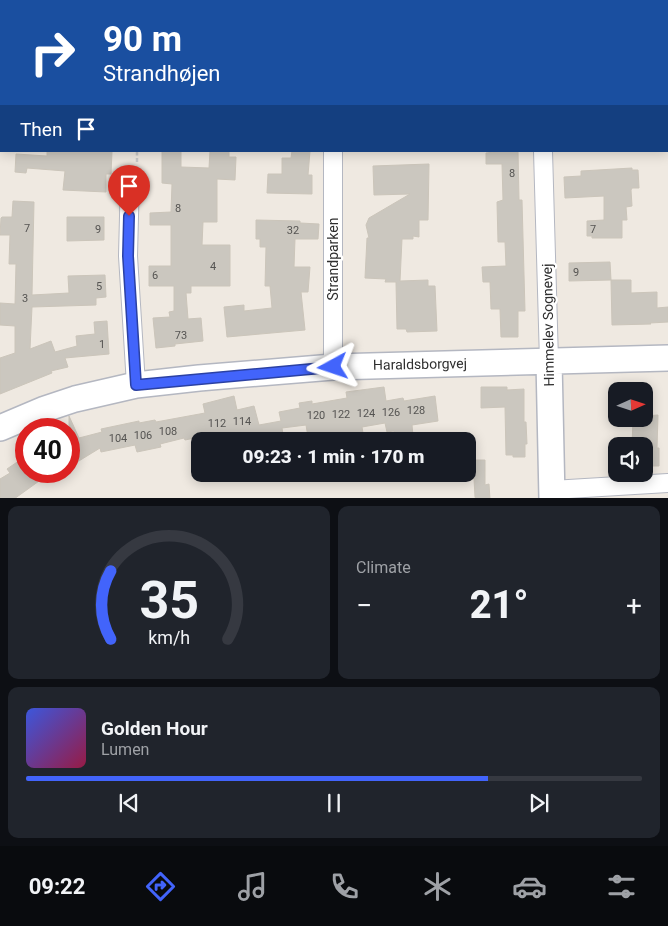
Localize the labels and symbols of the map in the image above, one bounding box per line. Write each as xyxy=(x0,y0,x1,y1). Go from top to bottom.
pin xyxy=(108,165,150,216)
house number: 8 xyxy=(509,167,515,180)
house number: 8 xyxy=(175,202,181,215)
street label: Strandparken xyxy=(325,218,341,300)
house number: 7 xyxy=(24,222,30,235)
house number: 9 xyxy=(95,223,101,236)
house number: 7 xyxy=(590,223,596,236)
house number: 32 xyxy=(287,224,299,237)
house number: 4 xyxy=(210,260,216,273)
street label: Himmelev Sognevej xyxy=(539,263,557,387)
house number: 9 xyxy=(573,266,579,279)
house number: 6 xyxy=(152,269,158,282)
house number: 5 xyxy=(96,280,102,293)
house number: 3 xyxy=(22,292,28,305)
house number: 73 xyxy=(175,329,187,342)
house number: 1 xyxy=(99,338,105,351)
position arrow xyxy=(306,340,358,392)
street label: Haraldsborgvej xyxy=(373,355,467,373)
north arrow xyxy=(608,382,652,428)
house number: 128 xyxy=(407,404,425,417)
house number: 126 xyxy=(382,406,400,419)
house number: 124 xyxy=(357,407,375,420)
house number: 122 xyxy=(332,408,350,421)
house number: 120 xyxy=(307,409,325,422)
house number: 114 xyxy=(233,415,251,428)
house number: 112 xyxy=(208,417,226,430)
speed limit sign: 40 xyxy=(15,418,80,483)
house number: 108 xyxy=(159,425,177,438)
house number: 106 xyxy=(134,429,152,442)
house number: 104 xyxy=(109,432,127,445)

